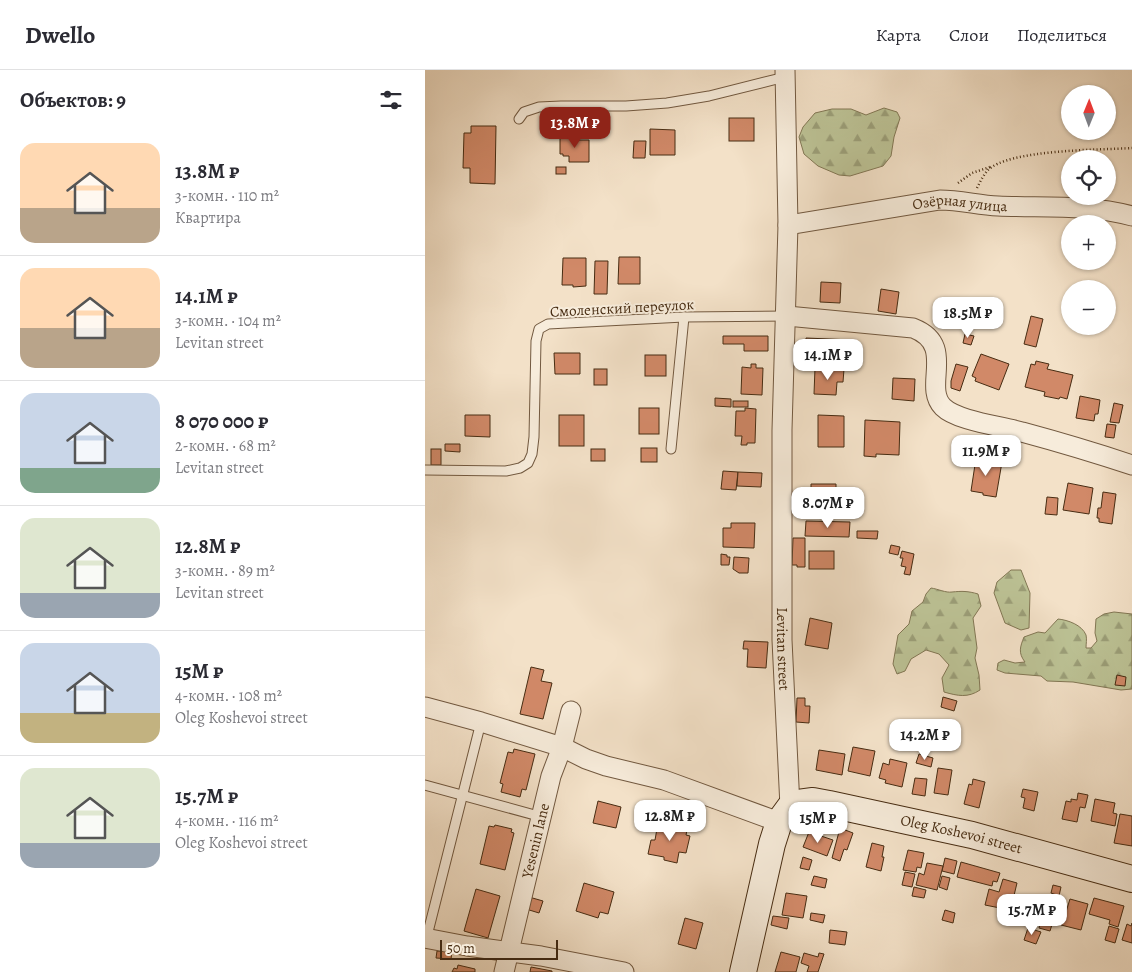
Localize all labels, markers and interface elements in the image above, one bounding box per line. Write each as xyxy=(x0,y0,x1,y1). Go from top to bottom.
text: Dwello xyxy=(25,19,95,51)
text: Карта xyxy=(876,23,921,47)
text: Слои xyxy=(949,23,989,47)
text: Поделиться xyxy=(1017,23,1107,47)
north arrow xyxy=(1061,85,1116,140)
map controls xyxy=(1061,85,1116,335)
text: Объектов: 9 xyxy=(20,86,126,114)
icon: filters xyxy=(377,86,405,114)
pin: 13.8M ₽ xyxy=(529,106,621,149)
text: 13.8M ₽ xyxy=(550,112,600,134)
button: locate xyxy=(1061,150,1116,205)
text: 13.8M ₽ xyxy=(175,157,239,185)
icon: home xyxy=(60,163,120,223)
text: 3-комн. · 110 m² xyxy=(175,185,279,207)
street label: Озёрная улица xyxy=(911,190,1008,216)
text: Квартира xyxy=(175,207,241,229)
button: + xyxy=(1061,215,1116,270)
button: − xyxy=(1061,280,1116,335)
text: 14.1M ₽ xyxy=(175,282,238,310)
icon: home xyxy=(60,288,120,348)
street label: Смоленский переулок xyxy=(549,294,695,322)
pin: 18.5M ₽ xyxy=(922,296,1014,339)
text: 18.5M ₽ xyxy=(943,302,993,324)
text: 3-комн. · 104 m² xyxy=(175,310,281,332)
text: Levitan street xyxy=(175,332,264,354)
pin: 14.1M ₽ xyxy=(782,338,874,381)
text: 14.1M ₽ xyxy=(804,344,852,366)
text: 8 070 000 ₽ xyxy=(175,407,269,435)
icon: home xyxy=(60,413,120,473)
pin: 11.9M ₽ xyxy=(940,434,1032,477)
text: 2-комн. · 68 m² xyxy=(175,435,276,457)
text: 11.9M ₽ xyxy=(962,440,1010,462)
text: Levitan street xyxy=(175,457,264,479)
pin: 8.07M ₽ xyxy=(782,486,874,529)
text: 8.07M ₽ xyxy=(802,492,854,514)
text: 12.8M ₽ xyxy=(175,532,241,560)
icon: home xyxy=(60,538,120,598)
text: 3-комн. · 89 m² xyxy=(175,560,275,582)
text: Levitan street xyxy=(175,582,264,604)
street label: Levitan street xyxy=(772,607,794,691)
text: 15M ₽ xyxy=(175,657,223,685)
icon: home xyxy=(60,663,120,723)
text: 4-комн. · 108 m² xyxy=(175,685,282,707)
text: Oleg Koshevoi street xyxy=(175,707,308,729)
pin: 14.2M ₽ xyxy=(879,718,971,761)
text: 14.2M ₽ xyxy=(900,724,950,746)
text: 15.7M ₽ xyxy=(175,782,238,810)
icon: home xyxy=(60,788,120,848)
pin: 12.8M ₽ xyxy=(624,800,716,842)
street label: Yesenin lane xyxy=(517,801,554,881)
pin: 15M ₽ xyxy=(783,802,853,844)
text: 12.8M ₽ xyxy=(645,805,695,827)
text: 15M ₽ xyxy=(800,807,836,829)
text: 4-комн. · 116 m² xyxy=(175,810,279,832)
street label: Oleg Koshevoi street xyxy=(899,810,1025,858)
text: Oleg Koshevoi street xyxy=(175,832,308,854)
pin: 15.7M ₽ xyxy=(986,894,1078,936)
text: 15.7M ₽ xyxy=(1008,899,1056,921)
scale bar xyxy=(440,937,557,960)
text: 50 m xyxy=(447,939,475,958)

